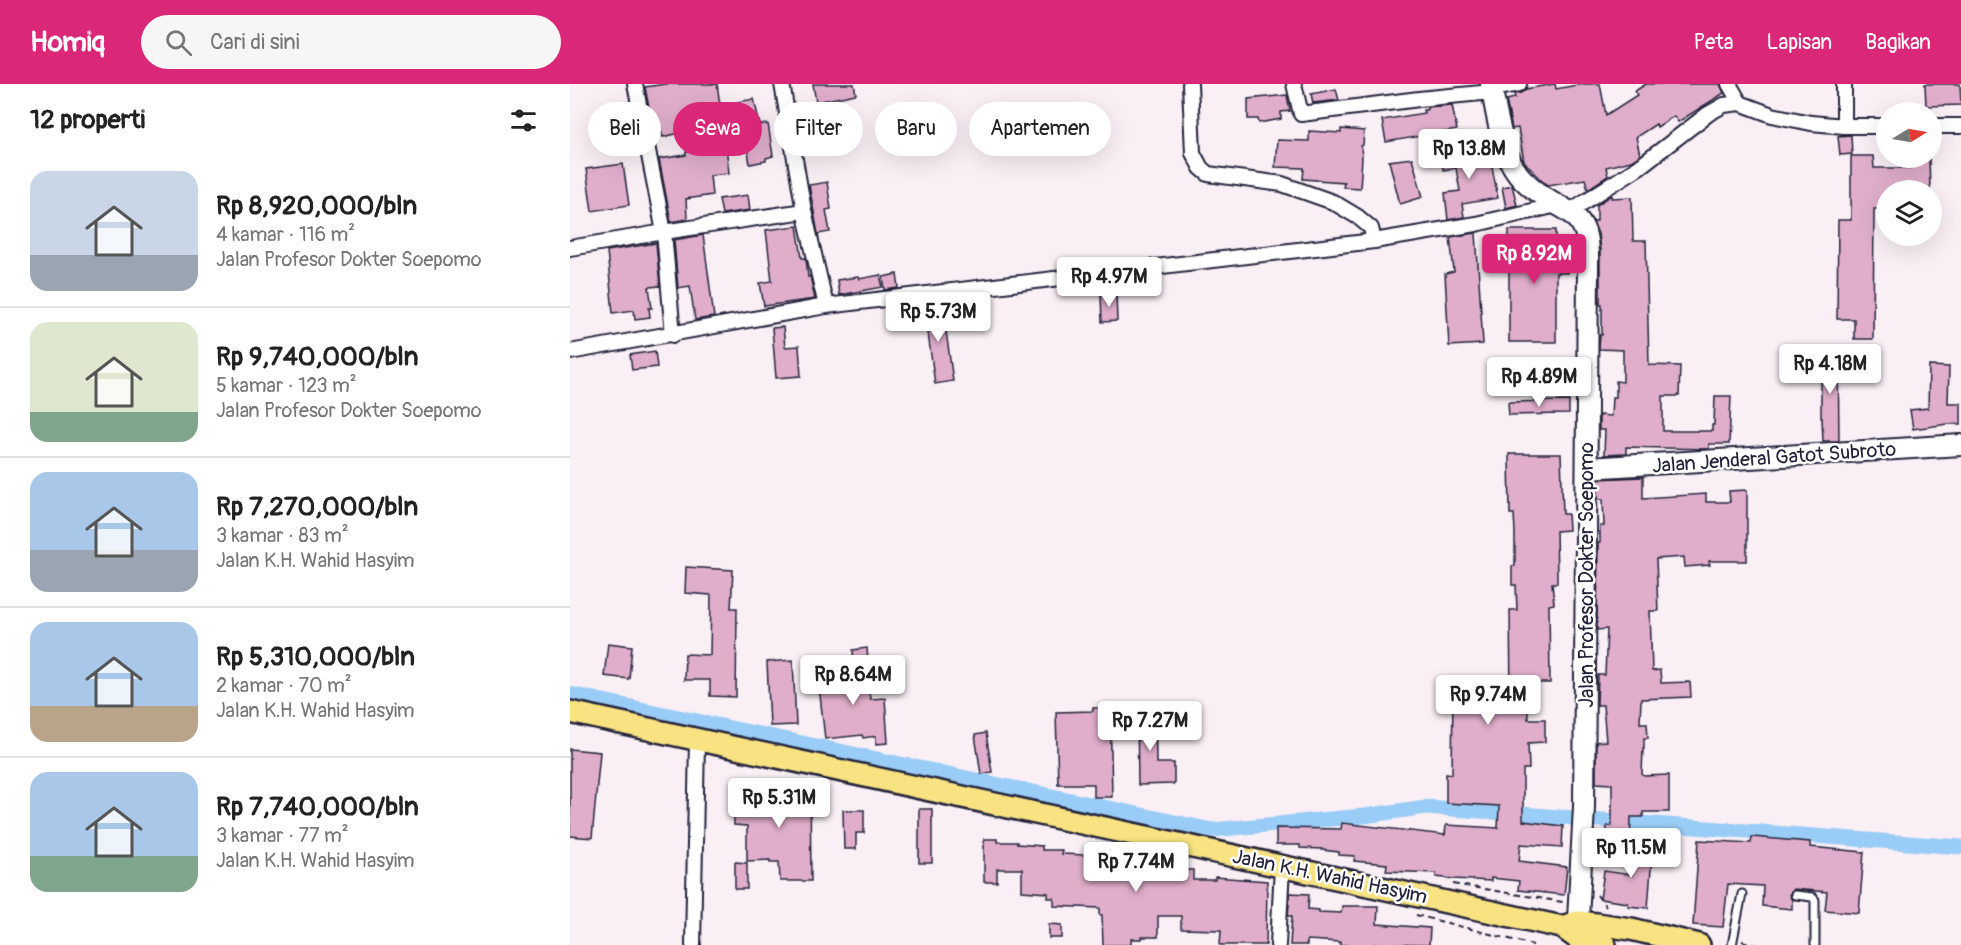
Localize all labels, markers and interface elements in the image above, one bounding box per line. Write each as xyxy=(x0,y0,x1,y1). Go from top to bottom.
search box xyxy=(141,15,561,69)
text: Homiq xyxy=(30,25,105,60)
icon: search xyxy=(162,26,195,59)
text: Cari di sini xyxy=(210,28,300,56)
text: Peta xyxy=(1693,29,1734,56)
text: Lapisan xyxy=(1767,29,1832,56)
text: Bagikan xyxy=(1865,29,1931,56)
chip: Beli xyxy=(588,102,661,156)
chip: Sewa xyxy=(673,102,762,156)
chip: Filter xyxy=(774,102,863,156)
chip: Baru xyxy=(875,102,957,156)
chip: Apartemen xyxy=(969,102,1111,156)
north arrow xyxy=(1876,102,1942,168)
map controls xyxy=(1876,102,1942,246)
text: 12 properti xyxy=(30,104,145,136)
icon: filters xyxy=(507,104,540,137)
pin: Rp 13.8M xyxy=(1407,129,1531,180)
text: Rp 13.8M xyxy=(1432,136,1506,161)
button: layers xyxy=(1876,180,1942,246)
text: Rp 8,920,000/bln xyxy=(216,190,417,222)
icon: home xyxy=(78,195,150,267)
text: 4 kamar · 116 m² xyxy=(216,222,355,247)
pin: Rp 8.92M xyxy=(1472,234,1596,285)
text: Rp 8.92M xyxy=(1496,241,1572,266)
text: Jalan Profesor Dokter Soepomo xyxy=(216,247,481,272)
pin: Rp 4.97M xyxy=(1047,257,1171,308)
text: Rp 4.97M xyxy=(1071,264,1147,289)
pin: Rp 5.73M xyxy=(876,292,1000,343)
text: Rp 5.73M xyxy=(900,299,976,324)
text: Rp 9,740,000/bln xyxy=(216,341,418,373)
pin: Rp 4.18M xyxy=(1768,344,1892,395)
icon: home xyxy=(78,346,150,418)
text: Rp 4.18M xyxy=(1793,351,1867,376)
pin: Rp 4.89M xyxy=(1477,357,1601,408)
text: Rp 4.89M xyxy=(1501,364,1577,389)
text: 5 kamar · 123 m² xyxy=(216,373,357,398)
text: Jalan Profesor Dokter Soepomo xyxy=(216,398,481,423)
street label: Jalan Jenderal Gatot Subroto xyxy=(1651,436,1897,479)
street label: Jalan Profesor Dokter Soepomo xyxy=(1574,442,1599,708)
text: Rp 7,270,000/bln xyxy=(216,491,418,523)
icon: home xyxy=(78,496,150,568)
text: 3 kamar · 83 m² xyxy=(216,523,349,548)
text: Jalan K.H. Wahid Hasyim xyxy=(216,548,415,573)
text: Rp 5,310,000/bln xyxy=(216,641,415,673)
icon: home xyxy=(78,646,150,718)
pin: Rp 8.64M xyxy=(791,655,915,706)
text: Rp 8.64M xyxy=(814,662,892,687)
text: 2 kamar · 70 m² xyxy=(216,673,352,698)
pin: Rp 9.74M xyxy=(1426,675,1550,726)
text: Rp 9.74M xyxy=(1450,682,1526,707)
text: Jalan K.H. Wahid Hasyim xyxy=(216,698,415,723)
pin: Rp 7.27M xyxy=(1088,701,1212,752)
text: Rp 7.27M xyxy=(1112,708,1188,733)
pin: Rp 5.31M xyxy=(717,778,841,829)
text: Rp 5.31M xyxy=(742,785,816,810)
text: Rp 7,740,000/bln xyxy=(216,791,419,823)
icon: home xyxy=(78,796,150,868)
text: 3 kamar · 77 m² xyxy=(216,823,349,848)
pin: Rp 11.5M xyxy=(1569,828,1693,879)
text: Rp 11.5M xyxy=(1596,835,1666,860)
pin: Rp 7.74M xyxy=(1074,842,1198,893)
street label: Jalan K.H. Wahid Hasyim xyxy=(1230,844,1430,909)
text: Jalan K.H. Wahid Hasyim xyxy=(216,848,415,873)
text: Rp 7.74M xyxy=(1098,849,1174,874)

